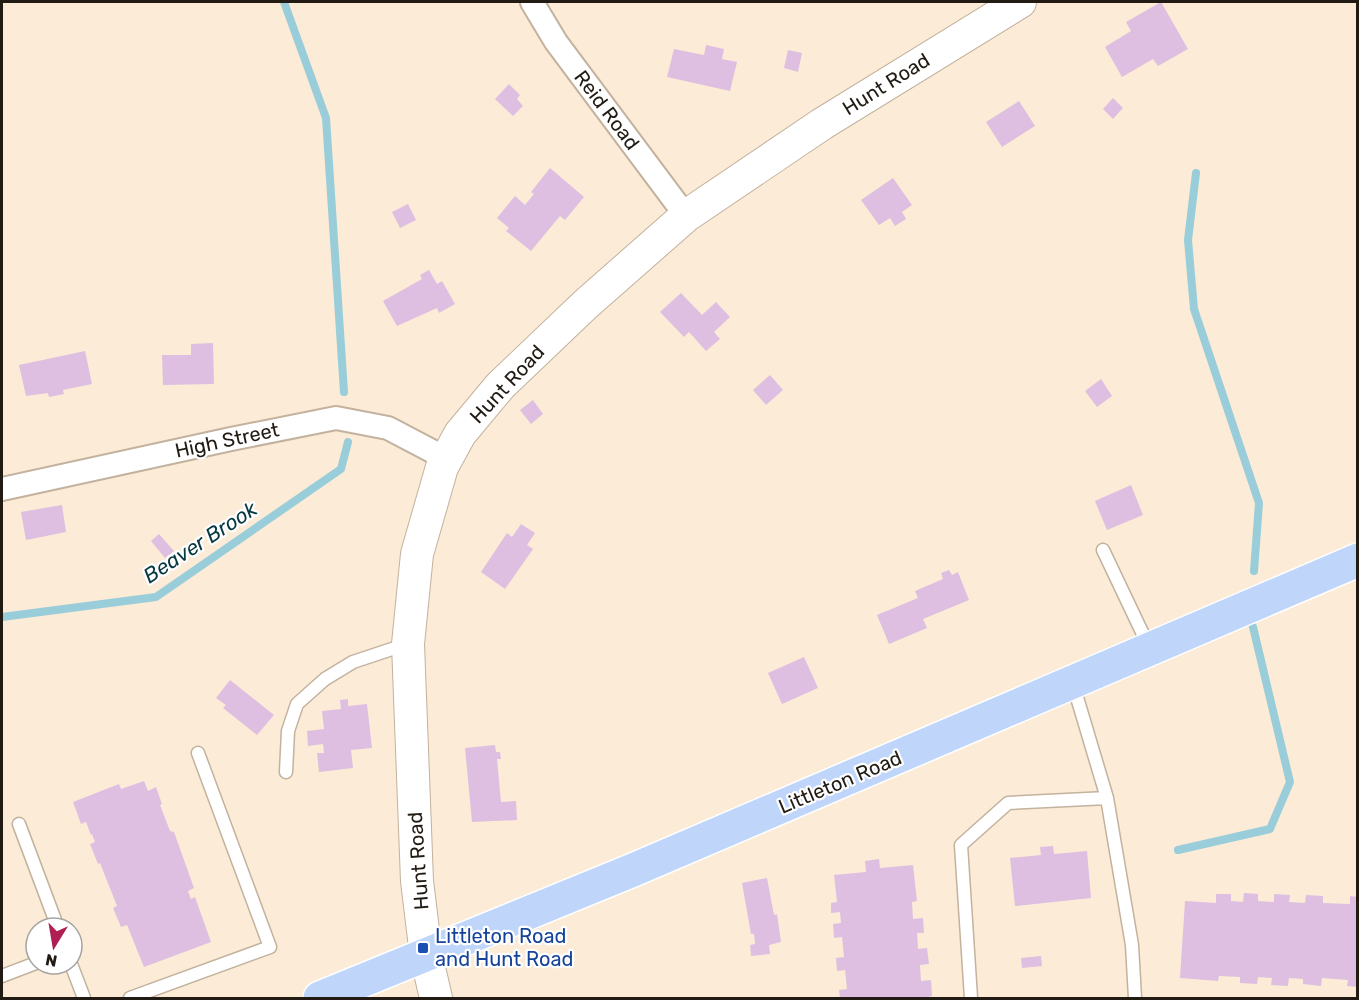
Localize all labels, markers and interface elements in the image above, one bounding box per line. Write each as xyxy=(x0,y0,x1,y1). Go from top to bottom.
street label: Hunt Road xyxy=(838,48,934,120)
street label: Reid Road xyxy=(569,66,645,154)
street label: Hunt Road xyxy=(465,340,549,428)
street label: High Street xyxy=(173,417,281,463)
water label: Beaver Brook xyxy=(138,495,263,588)
street label: Littleton Road xyxy=(775,745,905,819)
street label: Hunt Road xyxy=(403,811,433,911)
north arrow xyxy=(24,916,84,976)
place label: Littleton Road and Hunt Road xyxy=(435,924,573,971)
marker: Littleton Road and Hunt Road xyxy=(416,941,430,955)
text: N xyxy=(44,950,59,971)

